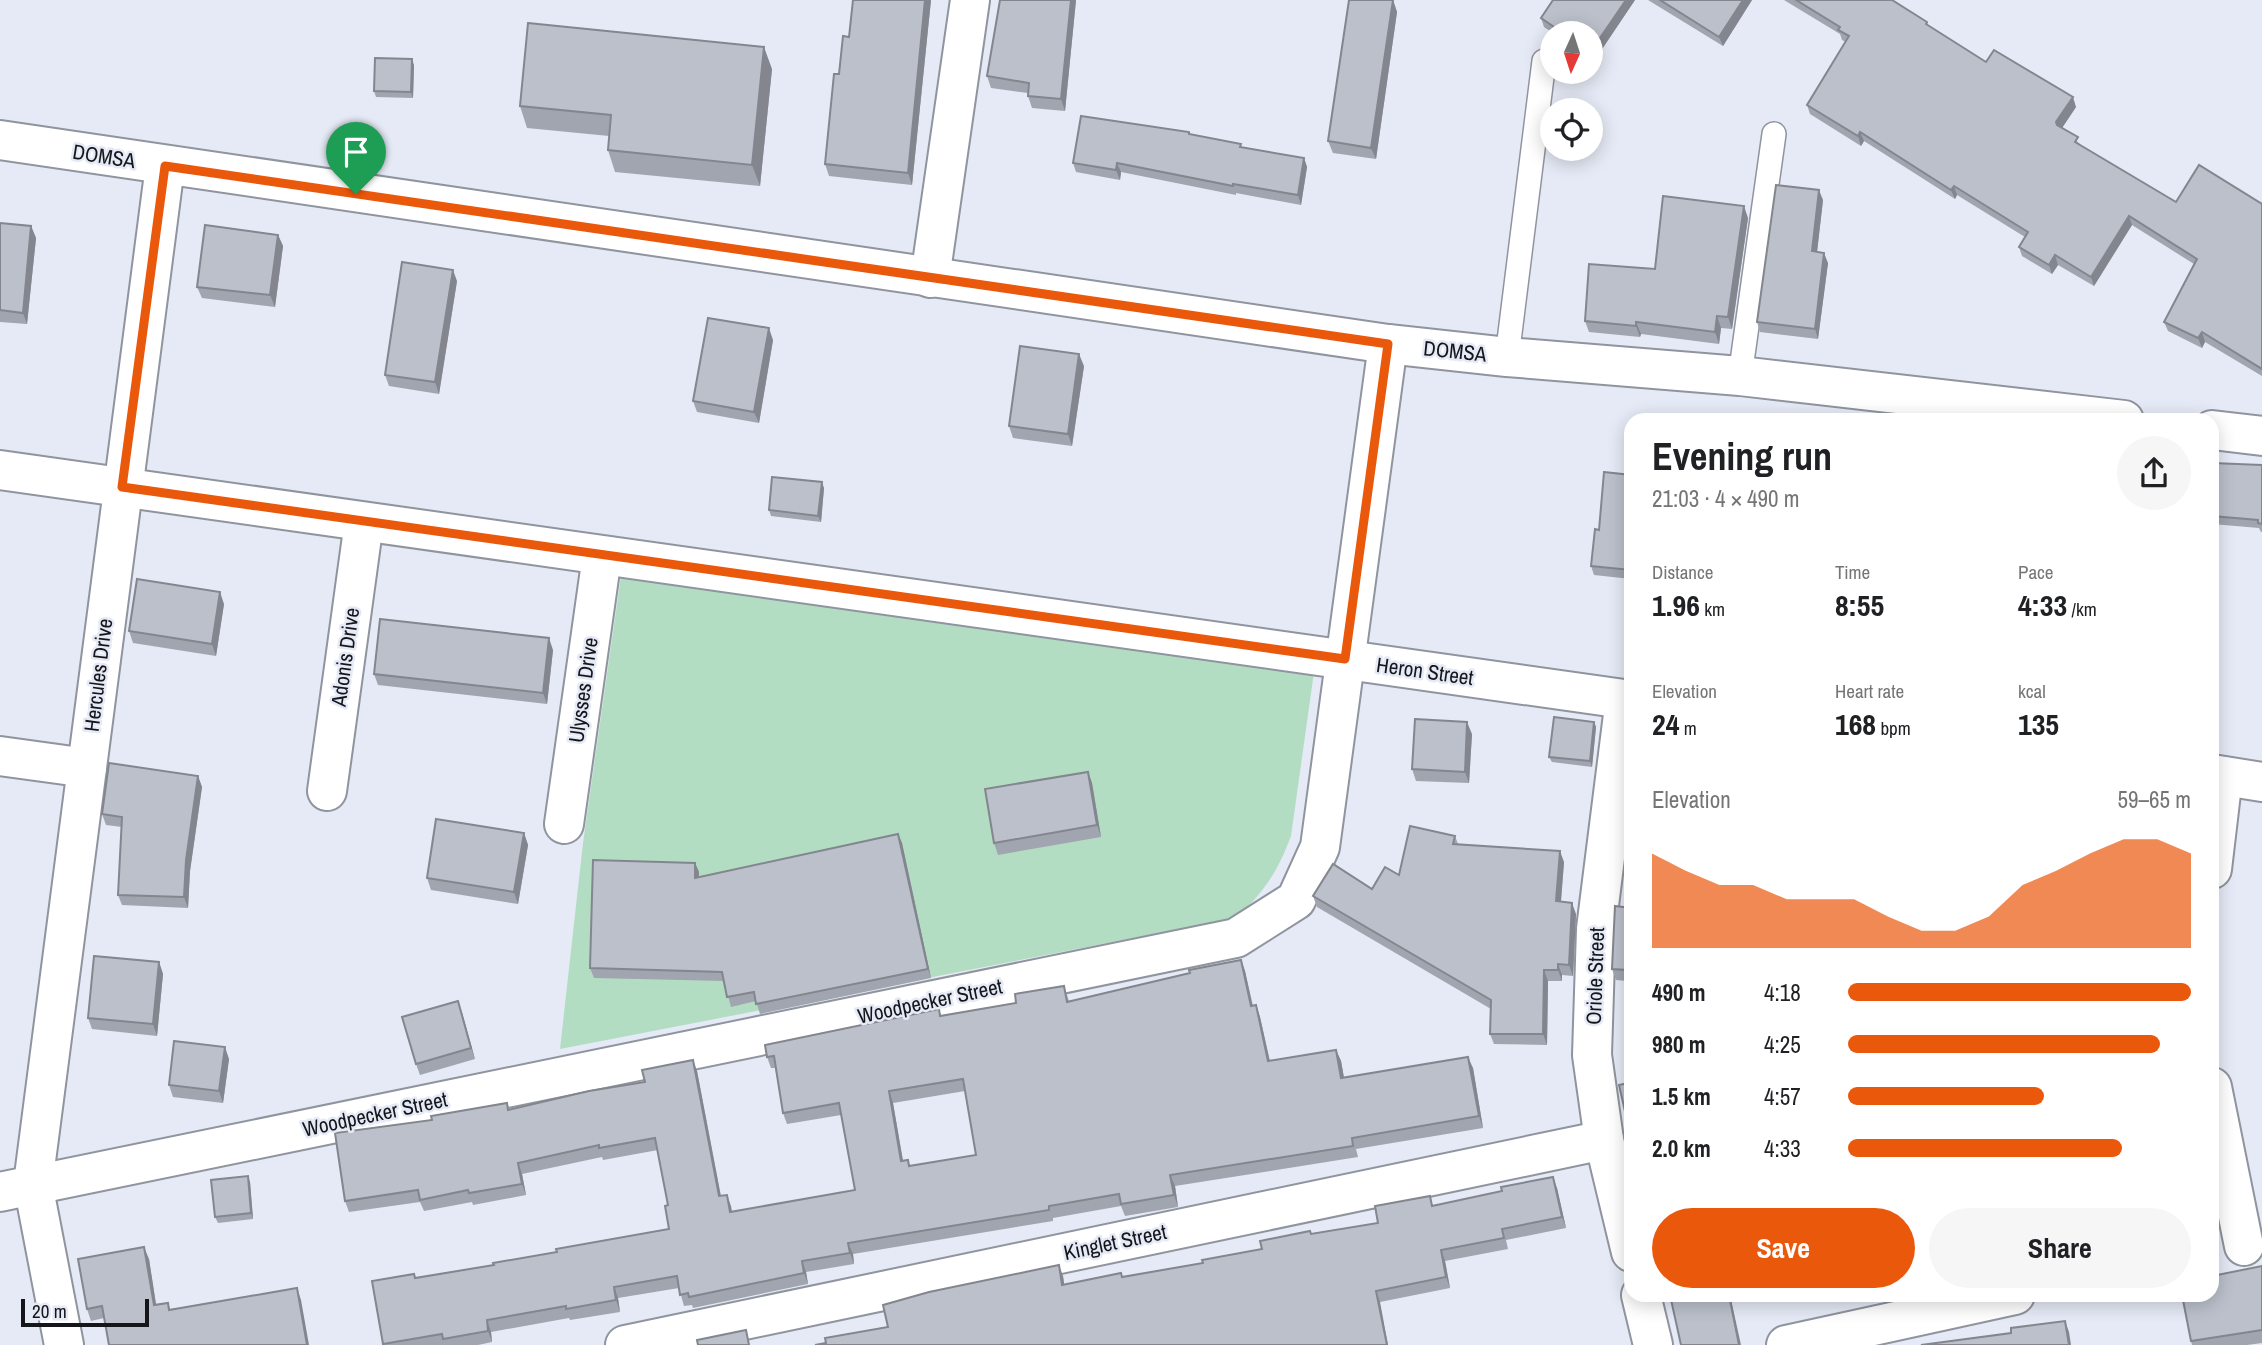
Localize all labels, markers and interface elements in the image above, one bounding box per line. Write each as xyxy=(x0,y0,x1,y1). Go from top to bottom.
north arrow xyxy=(1540,21,1603,84)
map controls xyxy=(1540,21,1603,161)
button: locate xyxy=(1540,98,1603,161)
pin xyxy=(326,122,386,194)
icon: arrive xyxy=(337,133,375,171)
street label: DOMSA xyxy=(71,137,138,175)
street label: DOMSA xyxy=(1422,333,1488,369)
text: Evening run xyxy=(1652,431,1832,482)
button: share xyxy=(2117,436,2191,510)
text: 21:03 · 4 × 490 m xyxy=(1652,483,1799,514)
text: Distance xyxy=(1652,559,1713,585)
text: Time xyxy=(1835,559,1870,585)
text: Pace xyxy=(2018,559,2054,585)
text: 1.96 xyxy=(1652,585,1700,625)
text: 8:55 xyxy=(1835,585,1884,625)
text: 4:33 xyxy=(2018,585,2067,625)
text: km xyxy=(1700,596,1725,622)
text: /km xyxy=(2067,596,2097,622)
street label: Adonis Drive xyxy=(324,606,366,709)
street label: Hercules Drive xyxy=(77,617,119,733)
street label: Ulysses Drive xyxy=(561,635,605,745)
street label: Heron Street xyxy=(1375,650,1476,692)
text: Elevation xyxy=(1652,678,1717,704)
text: Heart rate xyxy=(1835,678,1904,704)
text: kcal xyxy=(2018,678,2046,704)
text: 24 xyxy=(1652,704,1679,744)
text: 168 xyxy=(1835,704,1876,744)
text: 135 xyxy=(2018,704,2059,744)
text: m xyxy=(1679,715,1697,741)
text: bpm xyxy=(1876,715,1911,741)
text: Elevation xyxy=(1652,784,1731,815)
text: 59–65 m xyxy=(2118,784,2191,815)
street label: Oriole Street xyxy=(1579,927,1611,1025)
street label: Woodpecker Street xyxy=(855,971,1005,1030)
text: 490 m xyxy=(1652,977,1705,1008)
text: 4:18 xyxy=(1764,977,1801,1008)
text: 980 m xyxy=(1652,1029,1705,1060)
text: 4:25 xyxy=(1764,1029,1801,1060)
text: 1.5 km xyxy=(1652,1081,1711,1112)
text: 4:57 xyxy=(1764,1081,1801,1112)
street label: Woodpecker Street xyxy=(300,1084,450,1143)
text: 2.0 km xyxy=(1652,1133,1711,1164)
text: 4:33 xyxy=(1764,1133,1801,1164)
button: Save xyxy=(1652,1208,1915,1288)
button: Share xyxy=(1929,1208,2191,1288)
street label: Kinglet Street xyxy=(1061,1217,1169,1267)
scale bar xyxy=(21,1296,149,1328)
text: 20 m xyxy=(32,1298,67,1324)

